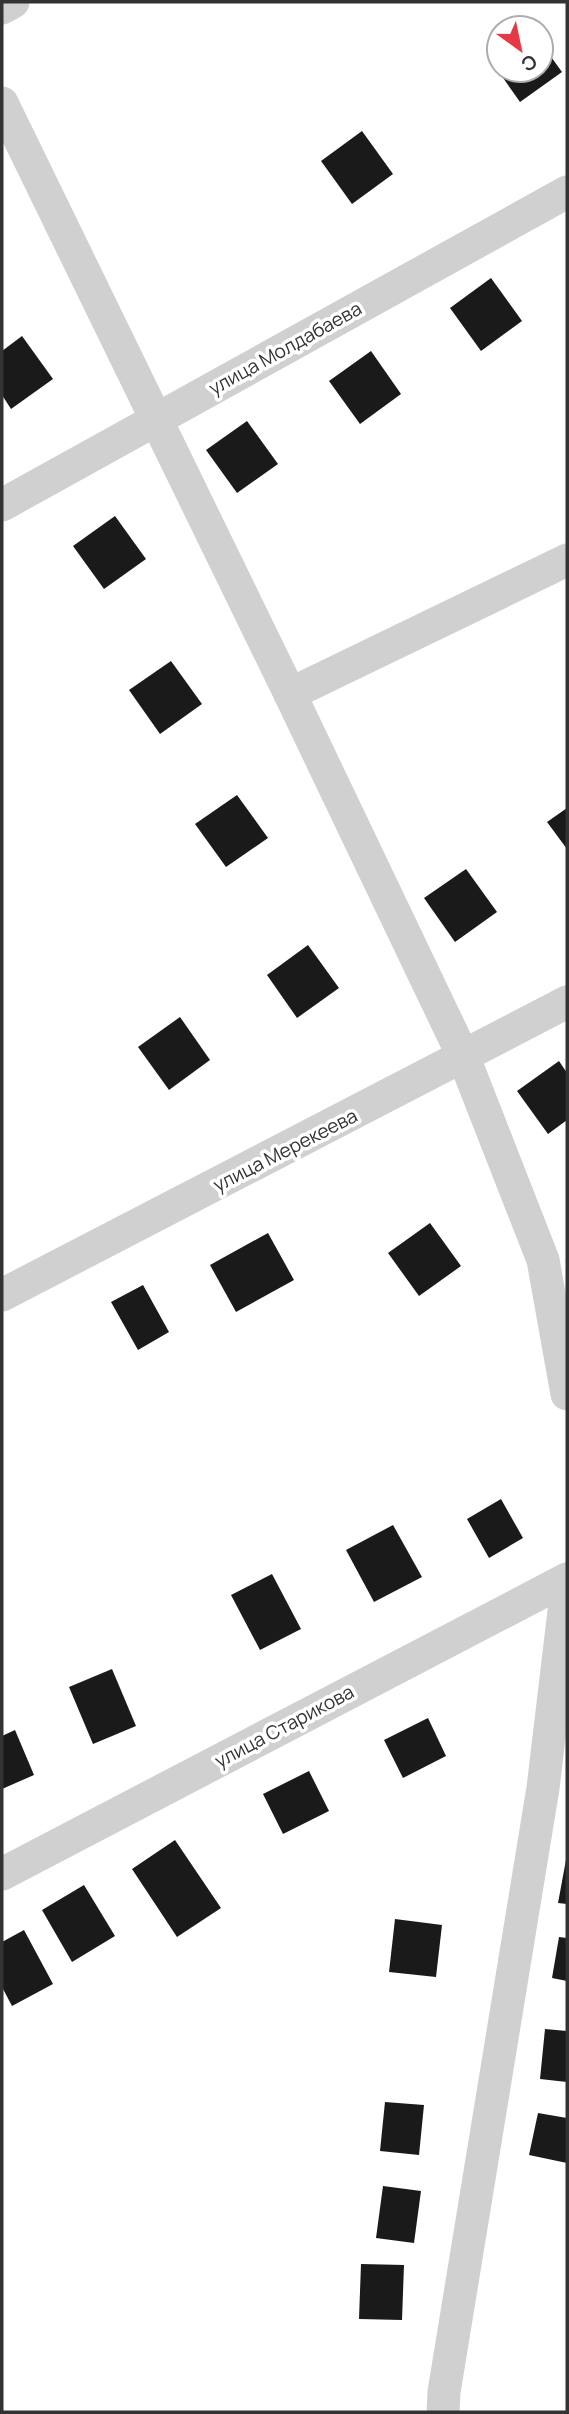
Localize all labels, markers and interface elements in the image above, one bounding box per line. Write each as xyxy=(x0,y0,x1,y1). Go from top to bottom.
north arrow xyxy=(485,14,555,84)
text: С xyxy=(516,49,542,78)
street label: улица Молдабаева xyxy=(204,295,366,401)
street label: улица Мерекеева xyxy=(208,1102,362,1198)
street label: улица Старикова xyxy=(210,1678,358,1774)

